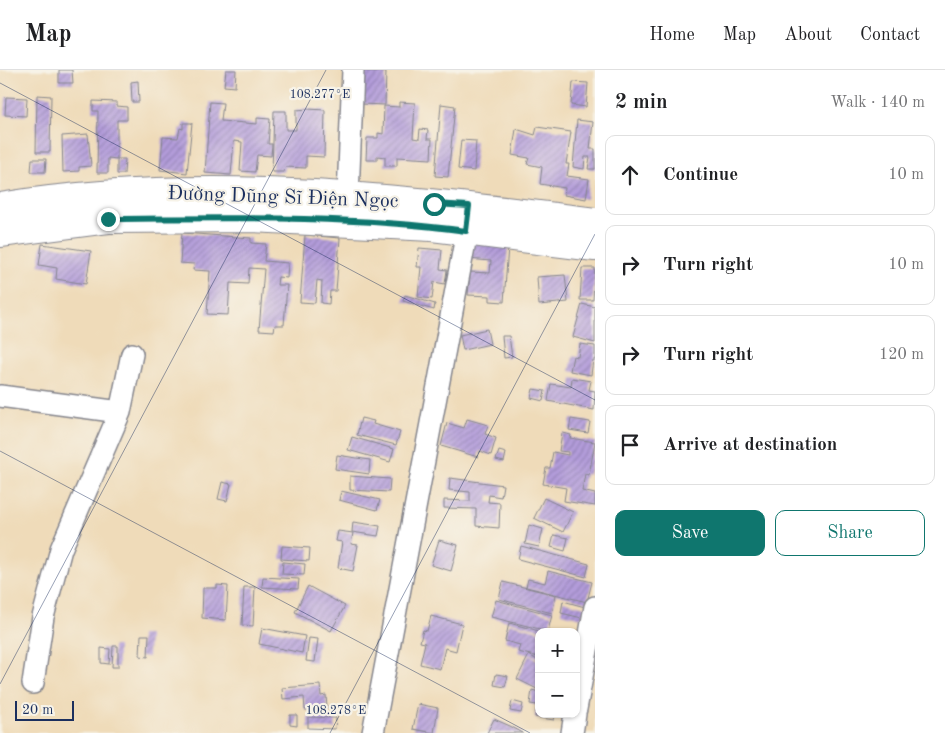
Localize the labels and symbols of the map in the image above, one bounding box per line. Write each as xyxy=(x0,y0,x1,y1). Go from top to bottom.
text: 108.277°E xyxy=(290,89,350,101)
street label: Đường Dũng Sĩ Điện Ngọc xyxy=(167,184,399,212)
route start xyxy=(423,193,446,216)
route end xyxy=(97,208,120,231)
scale bar xyxy=(15,698,74,721)
text: 108.278°E xyxy=(306,705,366,717)

